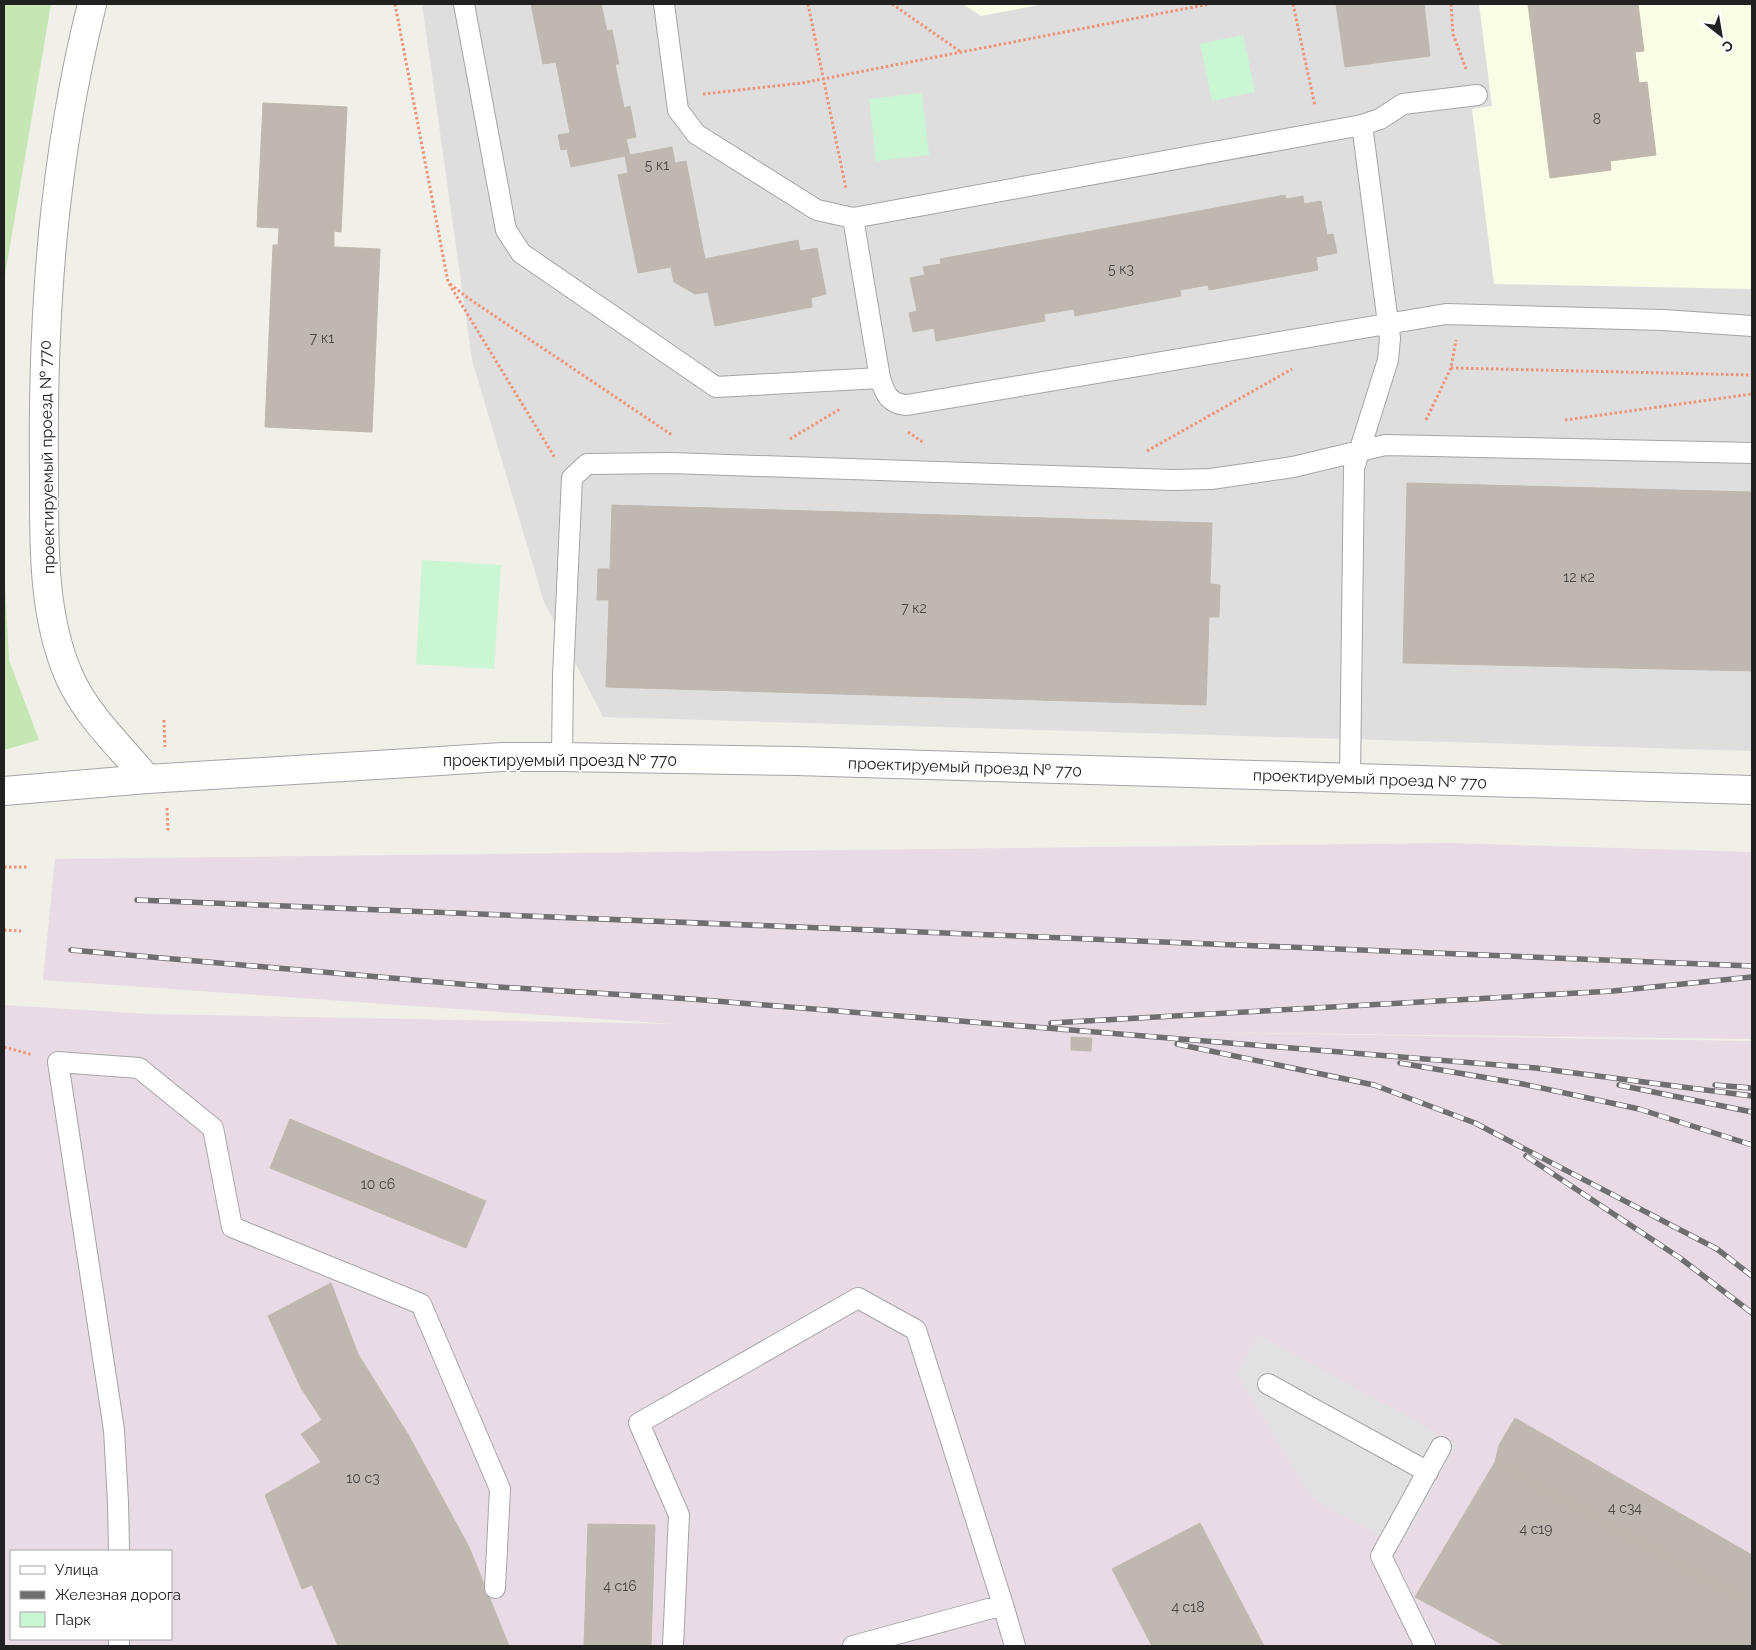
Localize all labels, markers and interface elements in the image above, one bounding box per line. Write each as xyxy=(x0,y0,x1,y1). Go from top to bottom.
north arrow xyxy=(1696,10,1746,60)
text: С xyxy=(1719,37,1736,56)
house number: 8 xyxy=(1593,111,1601,127)
house number: 5 к1 xyxy=(645,157,669,173)
house number: 5 к3 xyxy=(1108,261,1134,277)
house number: 7 к1 xyxy=(310,330,334,346)
street label: проектируемый проезд № 770 xyxy=(35,340,59,574)
house number: 12 к2 xyxy=(1563,569,1595,585)
house number: 7 к2 xyxy=(901,600,927,616)
street label: проектируемый проезд № 770 xyxy=(443,751,677,770)
street label: проектируемый проезд № 770 xyxy=(848,753,1082,781)
street label: проектируемый проезд № 770 xyxy=(1253,765,1487,793)
house number: 10 с6 xyxy=(361,1176,395,1192)
house number: 10 с3 xyxy=(346,1470,380,1486)
house number: 4 с34 xyxy=(1608,1500,1642,1516)
house number: 4 с19 xyxy=(1519,1521,1553,1537)
legend xyxy=(10,1550,172,1640)
text: Улица xyxy=(55,1561,99,1579)
house number: 4 с16 xyxy=(603,1578,637,1594)
text: Железная дорога xyxy=(55,1586,181,1604)
house number: 4 с18 xyxy=(1171,1599,1205,1615)
text: Парк xyxy=(55,1611,91,1629)

